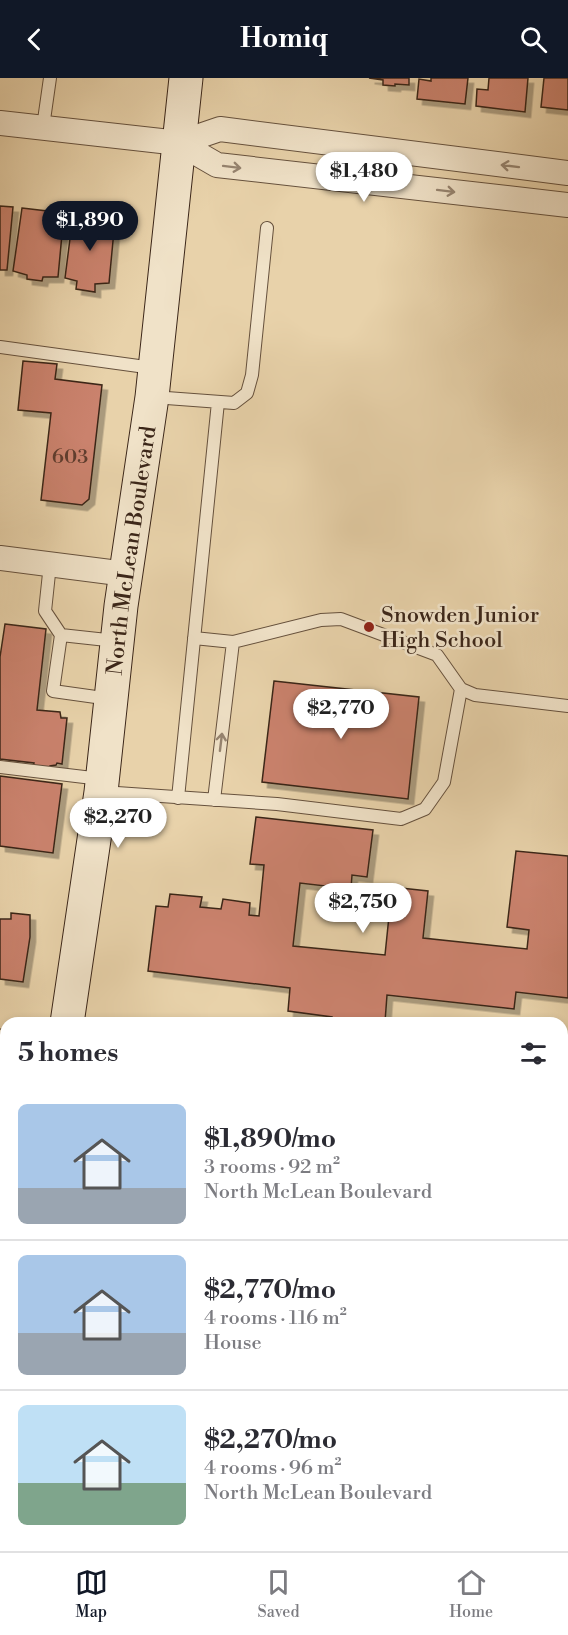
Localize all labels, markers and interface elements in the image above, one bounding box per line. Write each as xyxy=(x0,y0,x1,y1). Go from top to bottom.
text: Homiq xyxy=(240,22,328,56)
icon: back xyxy=(18,23,51,56)
icon: search xyxy=(517,23,550,56)
pin: $1,480 xyxy=(315,152,413,203)
text: $1,480 xyxy=(330,159,398,184)
one-way arrow xyxy=(501,160,520,171)
one-way arrow xyxy=(221,161,241,172)
one-way arrow xyxy=(436,186,456,197)
pin: $1,890 xyxy=(41,201,139,252)
text: $1,890 xyxy=(56,208,124,233)
street label: North McLean Boulevard xyxy=(102,424,163,676)
house number: 603 xyxy=(52,445,88,470)
place label: Snowden Junior High School xyxy=(381,602,539,654)
marker: Snowden Junior High School xyxy=(362,620,376,634)
pin: $2,770 xyxy=(292,689,390,740)
text: $2,770 xyxy=(307,696,375,721)
one-way arrow xyxy=(216,732,227,752)
pin: $2,270 xyxy=(69,798,167,849)
text: $2,270 xyxy=(84,805,152,830)
pin: $2,750 xyxy=(314,883,412,934)
text: $2,750 xyxy=(329,890,397,915)
text: 5 homes xyxy=(18,1037,118,1069)
icon: filters xyxy=(517,1037,550,1070)
text: $1,890/mo xyxy=(204,1123,336,1155)
icon: home xyxy=(66,1128,138,1200)
text: 3 rooms · 92 m² xyxy=(204,1155,340,1180)
text: North McLean Boulevard xyxy=(204,1180,432,1205)
text: $2,770/mo xyxy=(204,1274,336,1306)
icon: home xyxy=(66,1279,138,1351)
text: 4 rooms · 116 m² xyxy=(204,1306,347,1331)
text: House xyxy=(204,1331,262,1356)
text: $2,270/mo xyxy=(204,1424,337,1456)
icon: home xyxy=(66,1429,138,1501)
text: 4 rooms · 96 m² xyxy=(204,1456,342,1481)
text: North McLean Boulevard xyxy=(204,1481,432,1506)
tab: Map xyxy=(75,1566,108,1622)
tab: Saved xyxy=(258,1566,300,1622)
tab: Home xyxy=(449,1566,493,1622)

